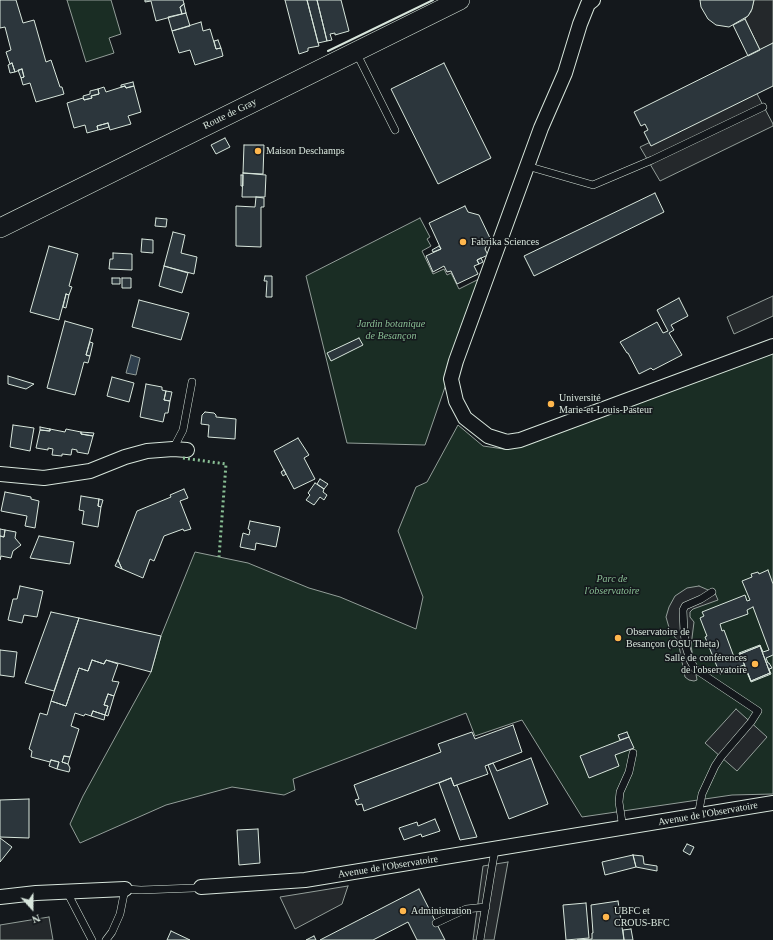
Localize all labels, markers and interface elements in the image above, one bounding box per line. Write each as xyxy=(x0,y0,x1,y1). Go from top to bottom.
street label: Route de Gray xyxy=(201,96,259,132)
place label: Maison Deschamps xyxy=(266,145,345,157)
marker: Maison Deschamps xyxy=(253,146,263,156)
place label: Fabrika Sciences xyxy=(471,236,539,248)
marker: Fabrika Sciences xyxy=(458,237,468,247)
park label: Jardin botanique de Besançon xyxy=(357,318,425,342)
place label: Université Marie-et-Louis-Pasteur xyxy=(559,392,652,416)
marker: Université Marie-et-Louis-Pasteur xyxy=(546,399,556,409)
park label: Parc de l'observatoire xyxy=(584,573,640,596)
place label: Observatoire de Besançon (OSU Theta) xyxy=(626,626,719,650)
marker: Observatoire de Besançon (OSU Theta) xyxy=(613,633,623,643)
place label: Salle de conférences de l'observatoire xyxy=(665,652,747,676)
marker: Salle de conférences de l'observatoire xyxy=(750,659,760,669)
street label: Avenue de l'Observatoire xyxy=(657,799,759,829)
street label: Avenue de l'Observatoire xyxy=(337,853,439,881)
north arrow xyxy=(12,888,52,928)
place label: Administration xyxy=(411,905,472,917)
place label: UBFC et CROUS-BFC xyxy=(614,905,670,928)
marker: Administration xyxy=(398,906,408,916)
text: N xyxy=(30,912,42,926)
marker: UBFC et CROUS-BFC xyxy=(601,912,611,922)

